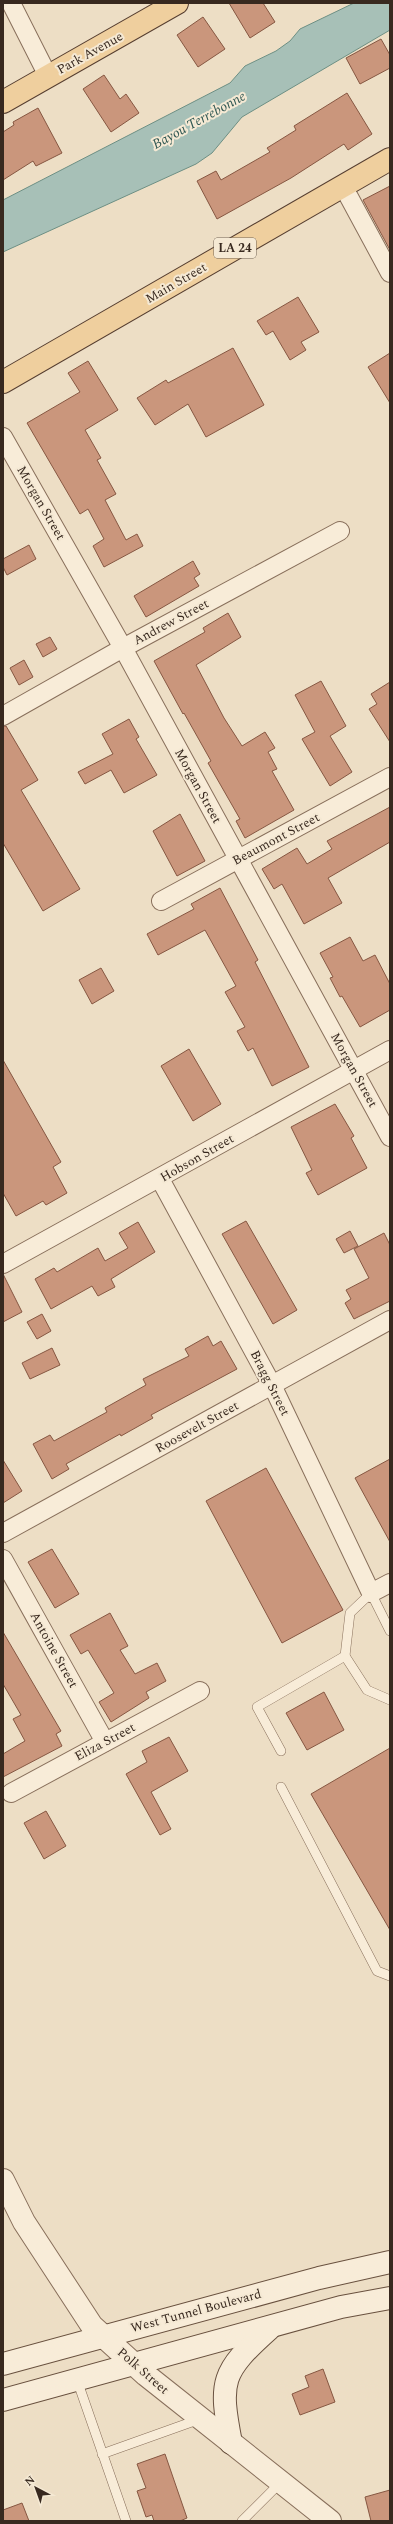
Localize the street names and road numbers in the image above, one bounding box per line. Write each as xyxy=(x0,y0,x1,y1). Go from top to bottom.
street label: Park Avenue xyxy=(53,27,127,79)
road number: LA 24 xyxy=(214,238,256,258)
street label: Main Street xyxy=(142,257,211,309)
street label: Morgan Street xyxy=(12,462,71,544)
street label: Andrew Street xyxy=(130,593,213,650)
street label: Morgan Street xyxy=(169,745,227,827)
street label: Beaumont Street xyxy=(229,807,324,870)
street label: Morgan Street xyxy=(325,1029,383,1111)
street label: Hobson Street xyxy=(156,1129,238,1187)
street label: Bragg Street xyxy=(245,1347,295,1420)
street label: Roosevelt Street xyxy=(152,1396,243,1458)
street label: Antoine Street xyxy=(25,1608,83,1692)
street label: Eliza Street xyxy=(71,1717,139,1766)
street label: West Tunnel Boulevard xyxy=(128,2284,264,2338)
street label: Polk Street xyxy=(112,2343,174,2400)

